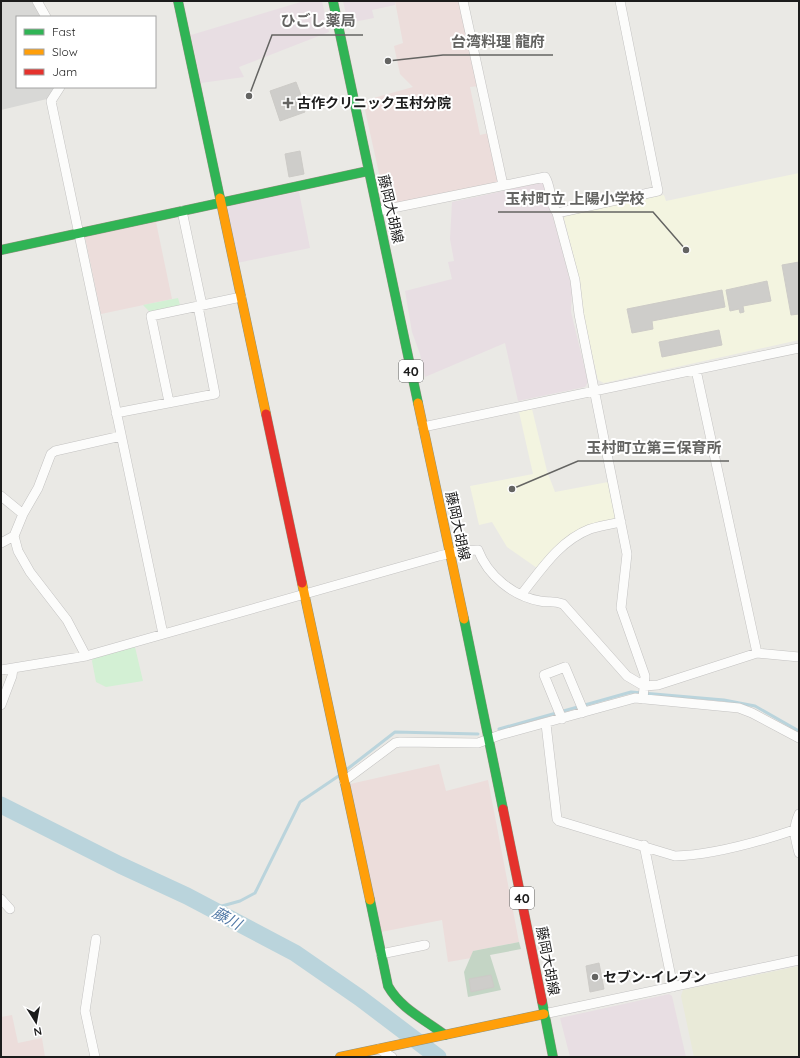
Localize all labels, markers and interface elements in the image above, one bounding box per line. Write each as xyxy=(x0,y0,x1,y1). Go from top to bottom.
callout: ひごし薬局 xyxy=(272,8,363,35)
text: ひごし薬局 xyxy=(280,11,356,30)
legend xyxy=(16,16,156,88)
text: Fast xyxy=(52,24,76,39)
callout: 台湾料理 龍府 xyxy=(443,28,553,55)
text: 台湾料理 龍府 xyxy=(451,32,545,51)
text: Slow xyxy=(52,44,78,59)
text: Jam xyxy=(52,64,77,79)
place label: 古作クリニック玉村分院 xyxy=(297,94,451,112)
marker: 古作クリニック玉村分院 xyxy=(282,97,294,109)
street label: 藤岡大胡線 xyxy=(374,173,408,245)
callout: 玉村町立 上陽小学校 xyxy=(498,185,653,212)
text: 玉村町立 上陽小学校 xyxy=(505,189,645,208)
road number: 40 xyxy=(399,360,423,382)
callout: 玉村町立第三保育所 xyxy=(578,434,729,461)
text: 玉村町立第三保育所 xyxy=(586,438,722,457)
street label: 藤岡大胡線 xyxy=(442,490,474,562)
road number: 40 xyxy=(510,887,534,909)
water label: 藤川 xyxy=(209,903,246,934)
street label: 藤岡大胡線 xyxy=(532,925,564,997)
place label: セブン-イレブン xyxy=(603,968,707,986)
marker: セブン-イレブン xyxy=(590,972,600,982)
north arrow xyxy=(16,1002,56,1042)
text: N xyxy=(33,1024,43,1039)

